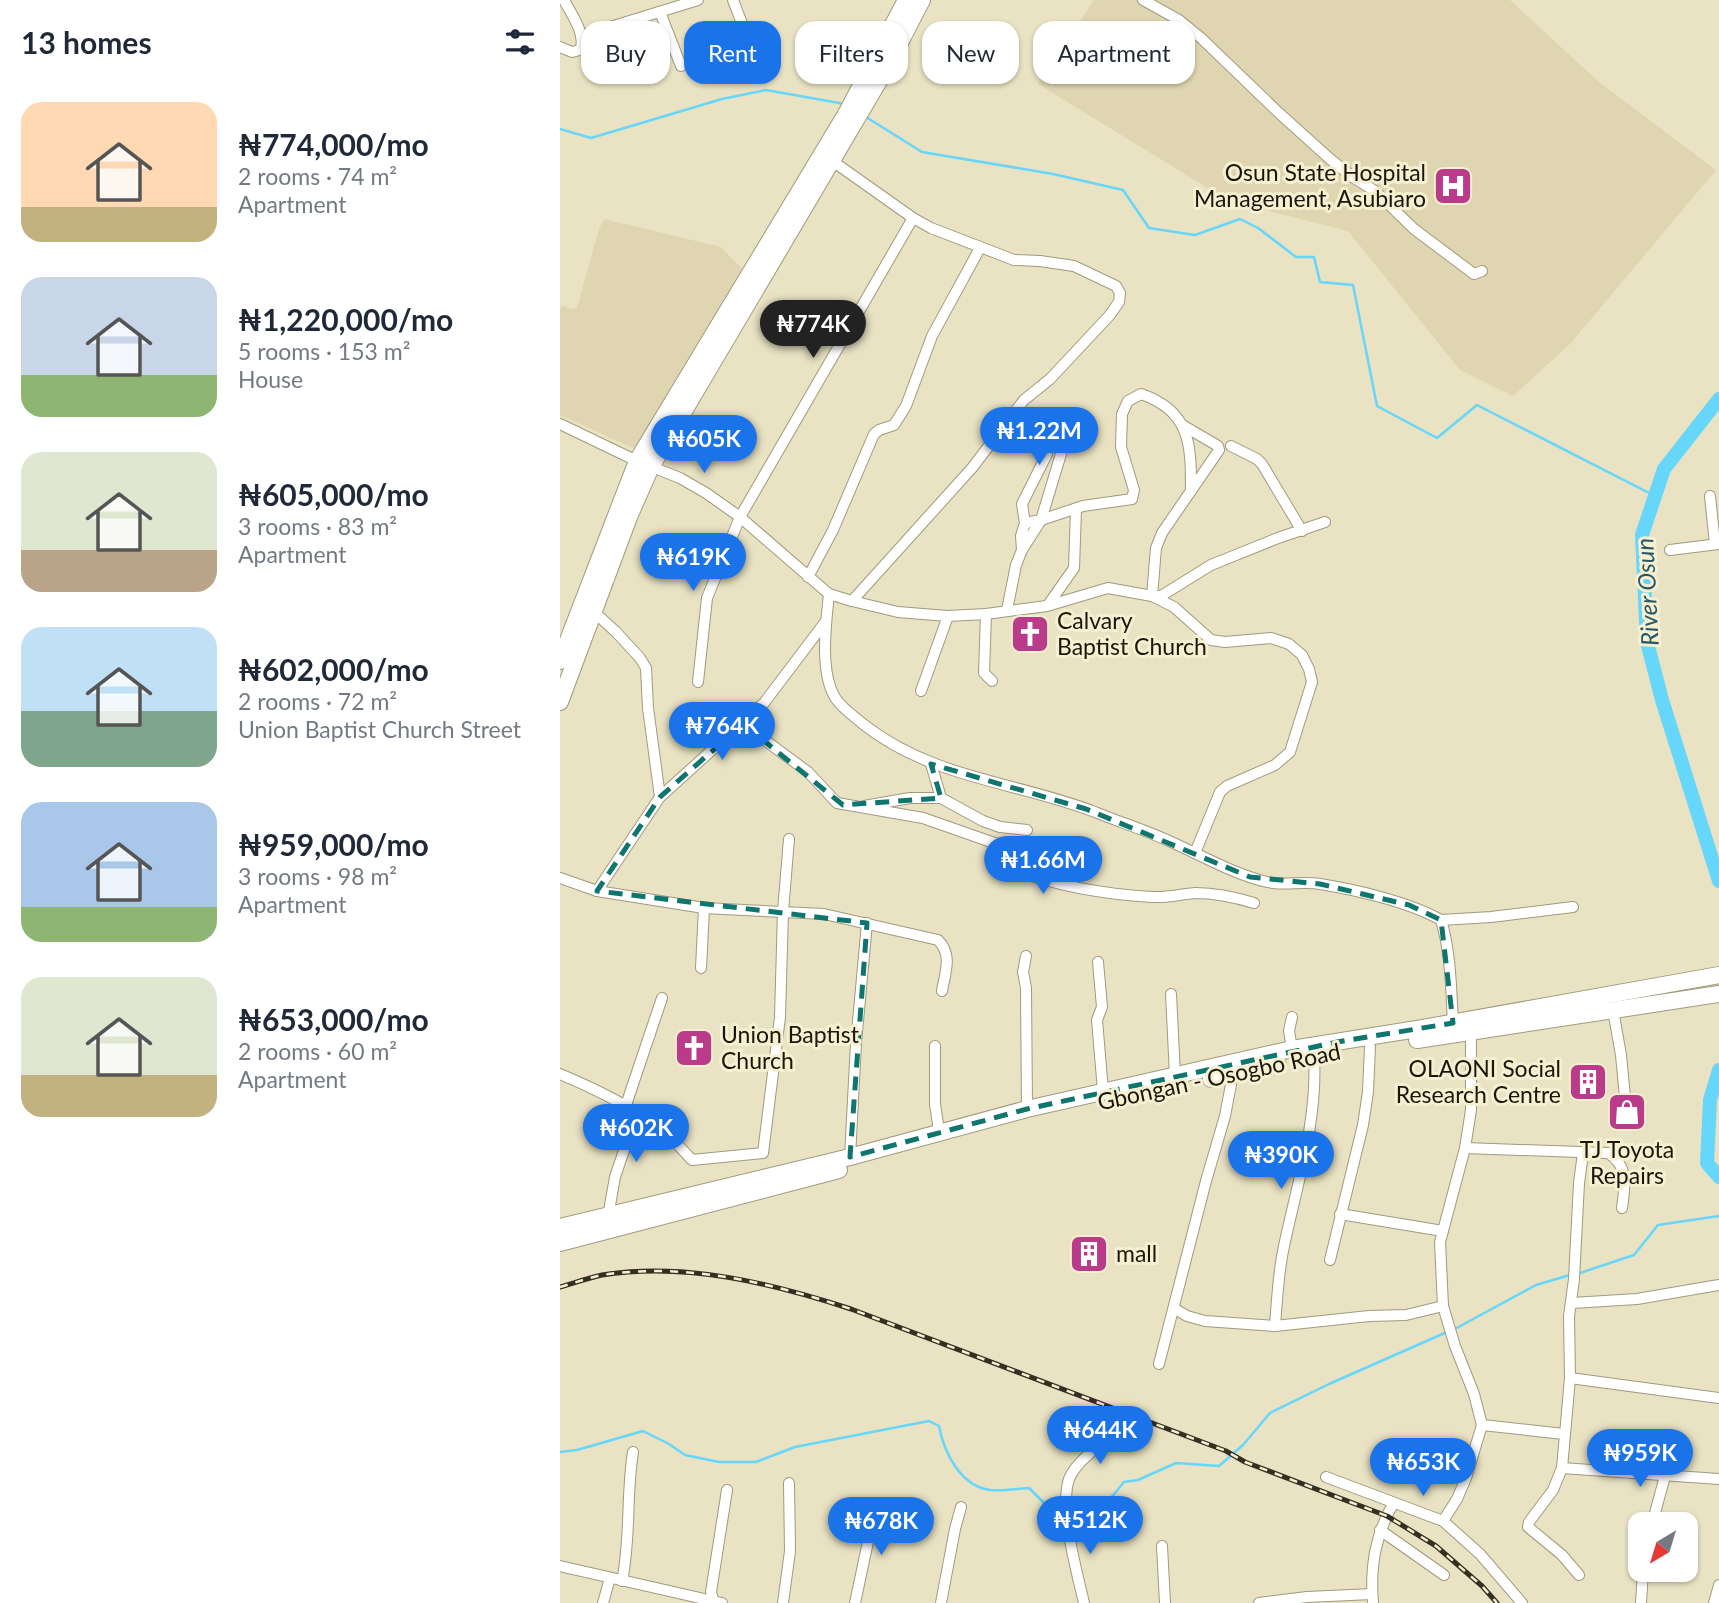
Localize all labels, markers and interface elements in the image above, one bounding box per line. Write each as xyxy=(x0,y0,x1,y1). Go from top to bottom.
chip: Buy xyxy=(581,21,670,84)
chip: Rent xyxy=(684,21,781,84)
chip: Filters xyxy=(795,21,908,84)
chip: New xyxy=(922,21,1019,84)
chip: Apartment xyxy=(1033,21,1195,84)
icon: filters xyxy=(501,23,539,61)
text: 13 homes xyxy=(21,24,152,60)
text: ₦774,000/mo xyxy=(238,126,429,162)
icon: home xyxy=(77,130,161,214)
place label: Osun State Hospital Management, Asubiaro xyxy=(1194,158,1426,212)
text: 2 rooms · 74 m² xyxy=(238,162,397,190)
hospital icon: Osun State Hospital Management, Asubiaro xyxy=(1432,165,1474,207)
text: Apartment xyxy=(238,190,346,218)
pin: ₦774K xyxy=(764,300,862,360)
text: ₦1,220,000/mo xyxy=(238,301,453,337)
icon: home xyxy=(77,305,161,389)
text: ₦774K xyxy=(776,309,850,337)
text: 5 rooms · 153 m² xyxy=(238,337,410,365)
text: House xyxy=(238,365,303,393)
pin: ₦1.22M xyxy=(982,407,1096,467)
pin: ₦605K xyxy=(655,416,753,475)
text: ₦1.22M xyxy=(996,416,1082,444)
text: ₦605K xyxy=(667,424,741,452)
text: ₦605,000/mo xyxy=(238,476,429,512)
icon: home xyxy=(77,480,161,564)
text: 3 rooms · 83 m² xyxy=(238,512,397,540)
pin: ₦619K xyxy=(644,534,742,593)
water label: River Osun xyxy=(1629,537,1664,647)
text: Apartment xyxy=(238,540,346,568)
text: ₦619K xyxy=(656,542,730,570)
place label: Calvary Baptist Church xyxy=(1057,606,1207,660)
church icon: Calvary Baptist Church xyxy=(1009,613,1051,655)
text: ₦602,000/mo xyxy=(238,651,429,687)
icon: home xyxy=(77,655,161,739)
text: 2 rooms · 72 m² xyxy=(238,687,397,715)
pin: ₦764K xyxy=(673,702,771,762)
text: ₦764K xyxy=(685,711,759,739)
text: Union Baptist Church Street xyxy=(238,715,521,743)
text: ₦959,000/mo xyxy=(238,826,429,862)
icon: home xyxy=(77,830,161,914)
pin: ₦1.66M xyxy=(986,836,1100,896)
text: ₦1.66M xyxy=(1000,845,1086,873)
text: 3 rooms · 98 m² xyxy=(238,862,397,890)
text: Apartment xyxy=(238,890,346,918)
text: ₦653,000/mo xyxy=(238,1001,429,1037)
icon: home xyxy=(77,1005,161,1089)
place label: Union Baptist Church xyxy=(721,1020,860,1074)
church icon: Union Baptist Church xyxy=(673,1027,715,1069)
text: 2 rooms · 60 m² xyxy=(238,1037,397,1065)
street label: Gbongan - Osogbo Road xyxy=(1095,1037,1343,1115)
place label: OLAONI Social Research Centre xyxy=(1396,1054,1561,1108)
building icon: OLAONI Social Research Centre xyxy=(1567,1061,1609,1103)
text: Apartment xyxy=(238,1065,346,1093)
shop icon: TJ Toyota Repairs xyxy=(1606,1091,1648,1133)
pin: ₦602K xyxy=(587,1104,685,1164)
text: ₦602K xyxy=(599,1113,673,1141)
pin: ₦390K xyxy=(1232,1132,1330,1191)
place label: TJ Toyota Repairs xyxy=(1580,1135,1674,1189)
text: ₦390K xyxy=(1244,1140,1318,1168)
building icon: mall xyxy=(1068,1233,1110,1275)
place label: mall xyxy=(1116,1239,1157,1267)
pin: ₦644K xyxy=(1051,1406,1149,1466)
text: ₦644K xyxy=(1063,1415,1137,1443)
pin: ₦959K xyxy=(1591,1430,1689,1489)
pin: ₦653K xyxy=(1374,1438,1472,1498)
text: ₦959K xyxy=(1603,1438,1677,1466)
text: ₦653K xyxy=(1386,1447,1460,1475)
pin: ₦512K xyxy=(1041,1496,1139,1556)
pin: ₦678K xyxy=(832,1498,930,1557)
text: ₦512K xyxy=(1053,1505,1127,1533)
text: ₦678K xyxy=(844,1506,918,1534)
north arrow xyxy=(1628,1512,1698,1582)
map controls xyxy=(1628,1512,1698,1582)

